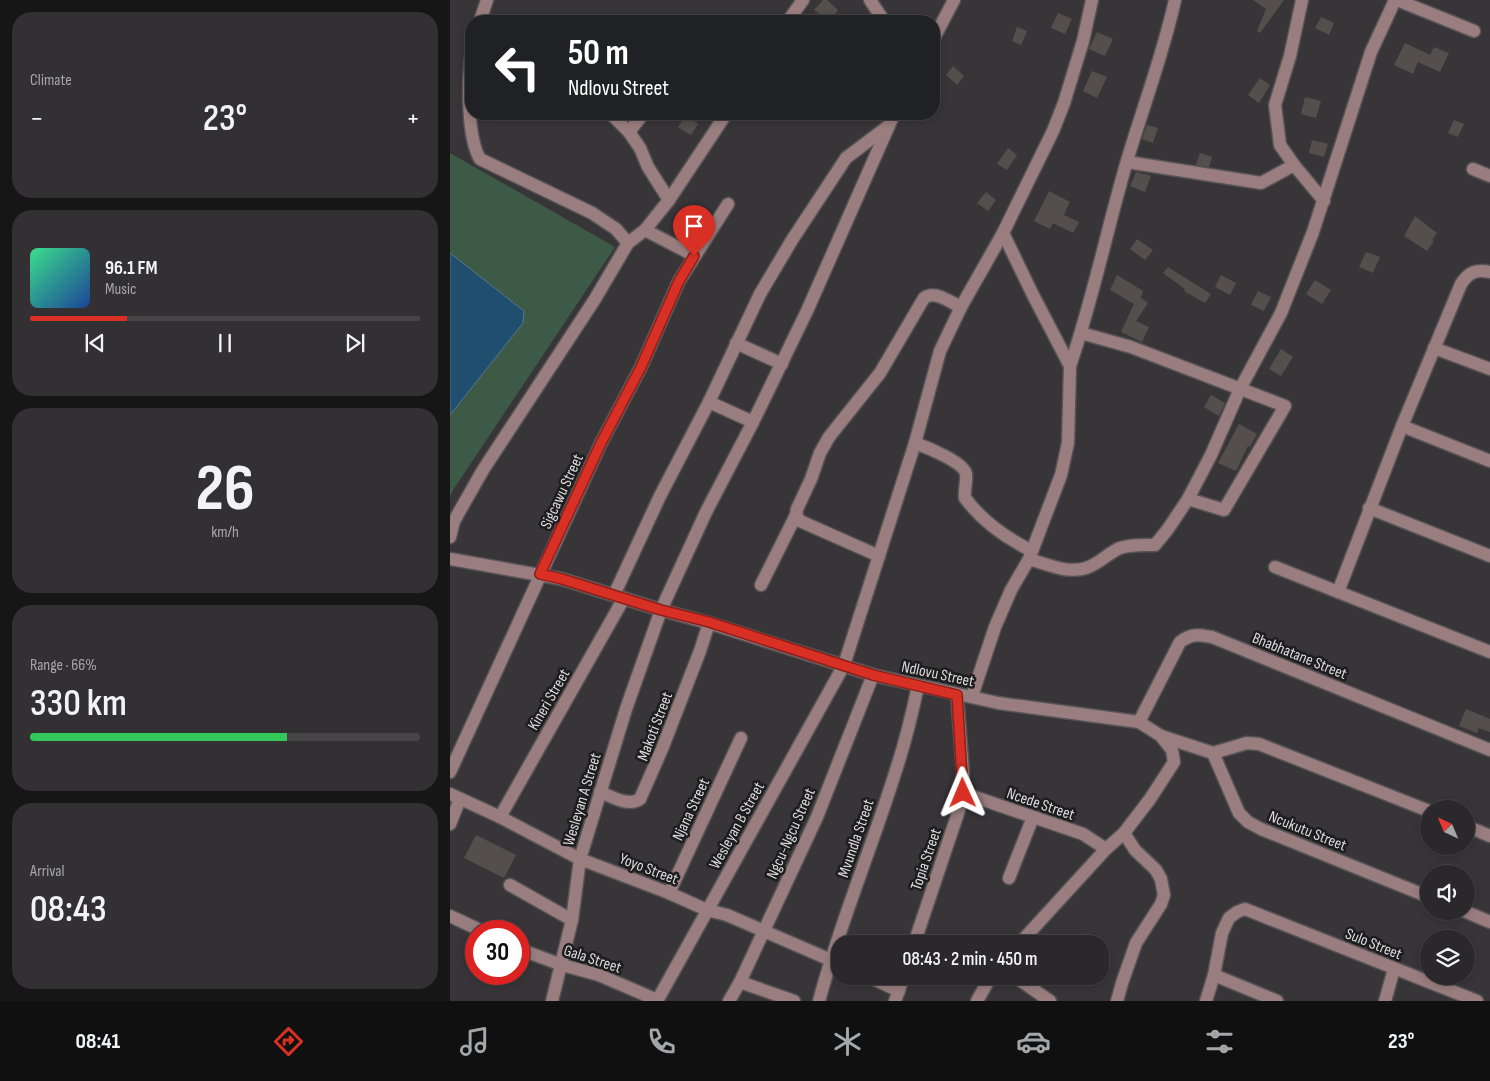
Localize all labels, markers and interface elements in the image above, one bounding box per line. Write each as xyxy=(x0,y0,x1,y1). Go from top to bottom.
text: 50 m xyxy=(568,32,629,75)
icon: left xyxy=(485,35,550,100)
text: Climate xyxy=(30,71,72,90)
text: Ndlovu Street xyxy=(568,75,669,102)
text: 23° xyxy=(203,96,247,141)
text: − xyxy=(30,102,44,135)
text: + xyxy=(406,102,420,135)
pin xyxy=(673,205,715,256)
icon: arrive xyxy=(680,212,708,240)
text: 96.1 FM xyxy=(105,257,158,280)
text: Music xyxy=(105,280,136,299)
icon: previous xyxy=(81,329,109,357)
icon: pause xyxy=(211,329,239,357)
icon: next xyxy=(341,329,369,357)
text: 26 xyxy=(195,451,255,529)
street label: Sigcawu Street xyxy=(537,451,588,532)
text: km/h xyxy=(211,523,239,542)
street label: Bhabhatane Street xyxy=(1249,629,1350,684)
text: Range · 66% xyxy=(30,656,97,675)
street label: Ndlovu Street xyxy=(900,658,976,691)
street label: Kineri Street xyxy=(524,666,574,734)
text: 330 km xyxy=(30,681,127,726)
street label: Makoti Street xyxy=(634,689,677,764)
street label: Wesleyan A Street xyxy=(559,751,606,848)
position arrow xyxy=(936,766,988,818)
street label: Njana Street xyxy=(669,775,714,844)
street label: Wesleyan B Street xyxy=(706,779,769,873)
street label: Ncede Street xyxy=(1004,784,1077,825)
street label: Ngcu-Ngcu Street xyxy=(763,785,820,882)
street label: Mvundla Street xyxy=(834,797,879,880)
north arrow xyxy=(1420,800,1475,855)
map controls xyxy=(1420,800,1475,985)
street label: Ncukutu Street xyxy=(1266,807,1349,856)
street label: Topia Street xyxy=(907,826,946,893)
street label: Yoyo Street xyxy=(616,850,681,889)
text: Arrival xyxy=(30,862,64,881)
button: sound xyxy=(1420,865,1475,920)
text: 08:43 xyxy=(30,887,107,932)
speed limit sign: 30 xyxy=(465,920,530,985)
street label: Sulo Street xyxy=(1342,924,1405,964)
button: layers xyxy=(1420,930,1475,985)
street label: Gala Street xyxy=(561,941,624,978)
text: 08:43 · 2 min · 450 m xyxy=(903,948,1037,971)
icon: directions xyxy=(271,1024,306,1059)
icon: music xyxy=(457,1024,492,1059)
icon: phone xyxy=(644,1024,679,1059)
icon: climate xyxy=(830,1024,865,1059)
icon: car xyxy=(1016,1024,1051,1059)
icon: filters xyxy=(1202,1024,1237,1059)
text: 08:41 xyxy=(76,1028,120,1055)
text: 23° xyxy=(1388,1028,1414,1055)

